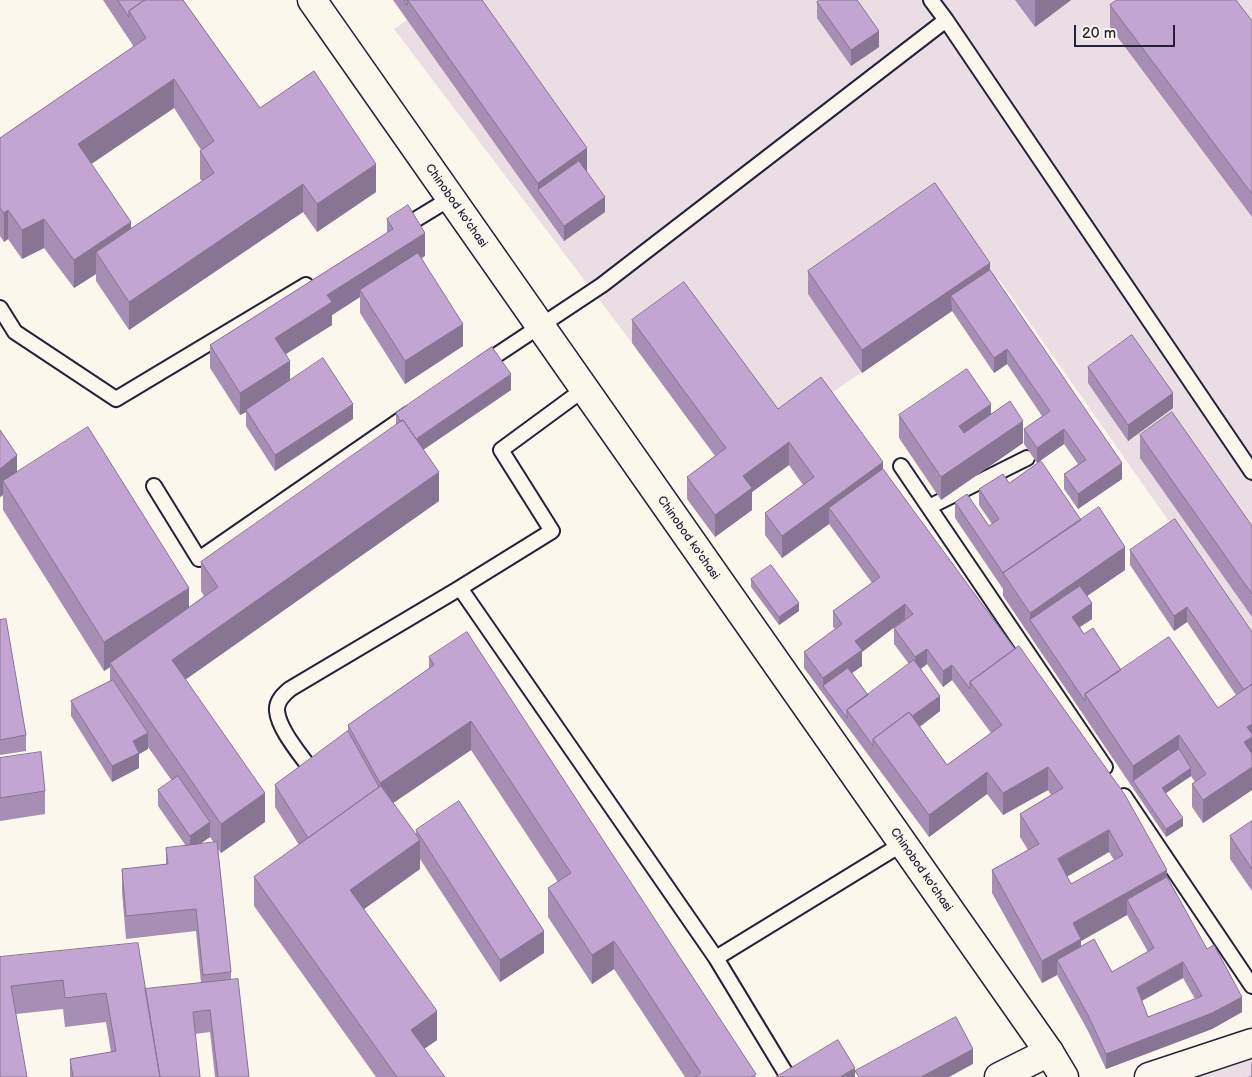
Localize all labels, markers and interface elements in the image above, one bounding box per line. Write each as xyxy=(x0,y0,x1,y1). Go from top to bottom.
scale bar xyxy=(1077,15,1178,47)
text: 20 m xyxy=(1082,24,1116,43)
street label: Chinobod ko'chasi xyxy=(422,161,490,251)
street label: Chinobod ko'chasi xyxy=(654,493,722,583)
street label: Chinobod ko'chasi xyxy=(887,825,955,915)

